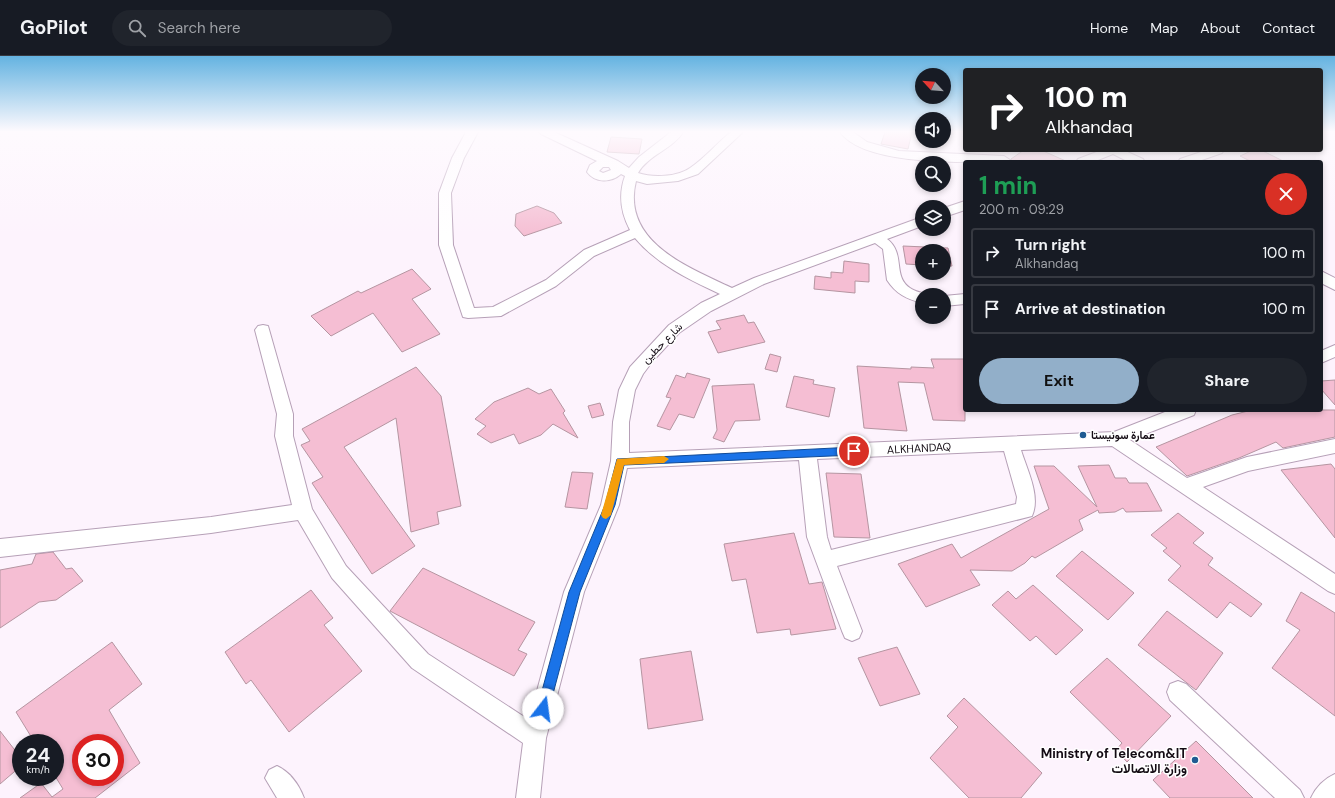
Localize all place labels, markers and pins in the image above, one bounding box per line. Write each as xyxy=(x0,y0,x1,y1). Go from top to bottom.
place label: عمارة سونيستا xyxy=(1091,428,1155,442)
marker: عمارة سونيستا xyxy=(1078,430,1088,440)
pin xyxy=(837,434,871,468)
place label: Ministry of Telecom&IT وزارة الاتصالات xyxy=(1041,745,1187,777)
marker: Ministry of Telecom&IT وزارة الاتصالات xyxy=(1190,755,1200,765)

